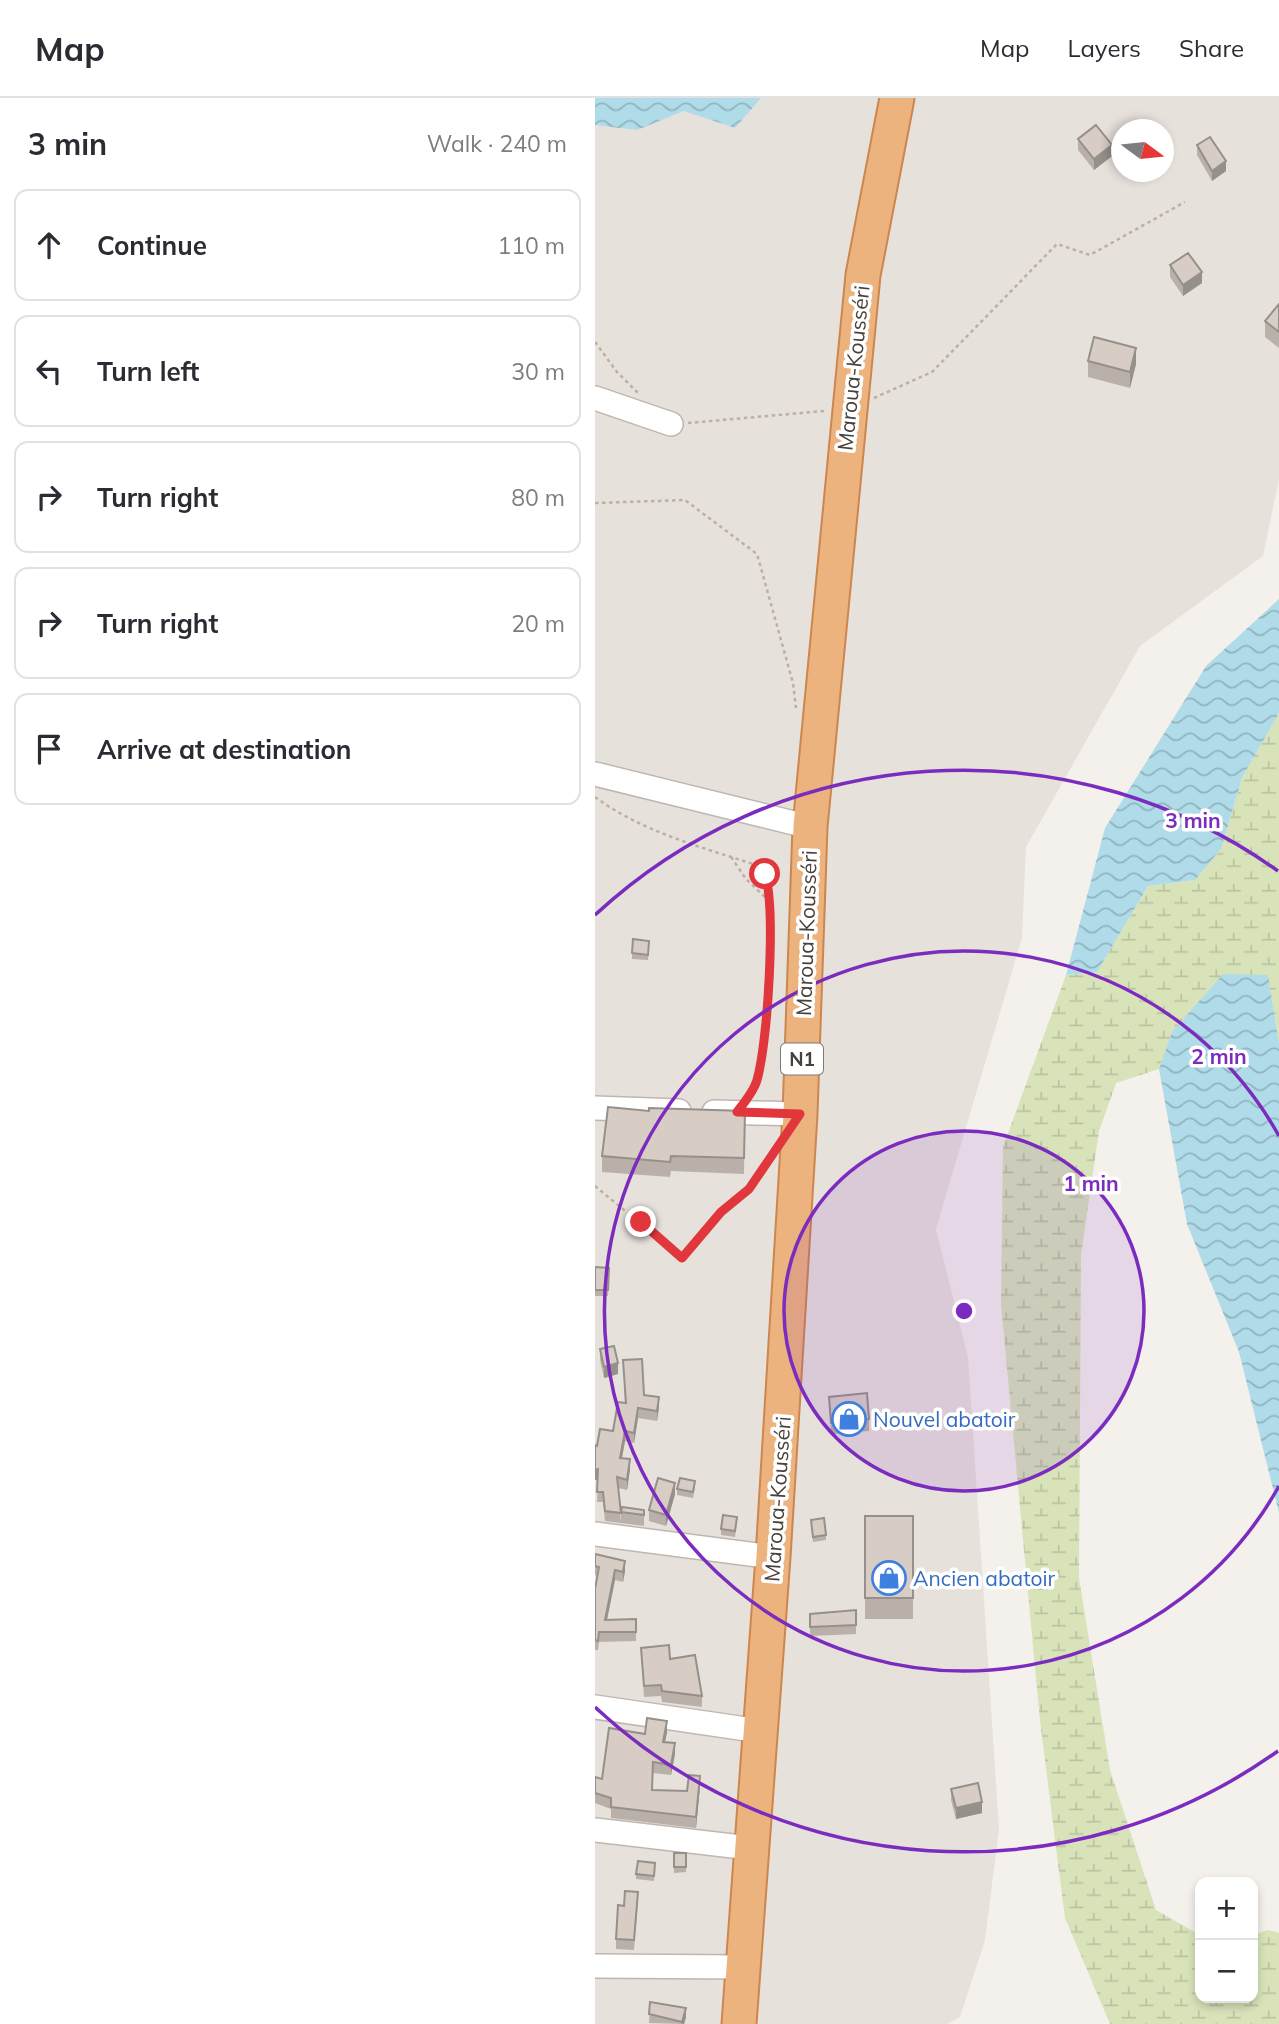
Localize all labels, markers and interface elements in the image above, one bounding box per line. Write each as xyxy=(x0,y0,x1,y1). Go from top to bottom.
text: Map xyxy=(35,28,105,69)
text: Map xyxy=(980,33,1029,63)
text: Layers xyxy=(1067,33,1141,63)
text: Share xyxy=(1179,33,1244,63)
north arrow xyxy=(1111,119,1174,182)
text: 3 min xyxy=(28,125,107,163)
text: Walk · 240 m xyxy=(427,129,567,158)
icon: ahead xyxy=(30,226,68,264)
text: Continue xyxy=(97,229,207,262)
text: 110 m xyxy=(497,231,565,260)
street label: Maroua-Kousséri xyxy=(831,284,875,452)
icon: left xyxy=(30,352,68,390)
text: Turn left xyxy=(97,355,199,388)
text: 30 m xyxy=(511,357,565,386)
icon: right xyxy=(30,478,68,516)
text: Turn right xyxy=(97,481,218,514)
text: 80 m xyxy=(511,483,565,512)
icon: right xyxy=(30,604,68,642)
text: Turn right xyxy=(97,607,218,640)
text: 20 m xyxy=(511,609,565,638)
icon: arrive xyxy=(30,730,68,768)
text: Arrive at destination xyxy=(97,733,352,766)
text: 3 min xyxy=(1165,807,1221,833)
street label: Maroua-Kousséri xyxy=(790,850,822,1016)
route start xyxy=(749,858,780,889)
road number: N1 xyxy=(781,1043,823,1074)
text: 2 min xyxy=(1191,1043,1247,1069)
text: 1 min xyxy=(1063,1170,1119,1196)
route end xyxy=(625,1206,656,1237)
centre of rings xyxy=(952,1299,976,1323)
shop icon: Nouvel abatoir xyxy=(830,1400,868,1438)
place label: Nouvel abatoir xyxy=(873,1406,1016,1432)
street label: Maroua-Kousséri xyxy=(758,1415,796,1583)
shop icon: Ancien abatoir xyxy=(870,1559,908,1597)
place label: Ancien abatoir xyxy=(913,1565,1055,1591)
map controls xyxy=(1195,1877,1258,2003)
button: + xyxy=(1195,1877,1258,1940)
button: − xyxy=(1195,1940,1258,2003)

